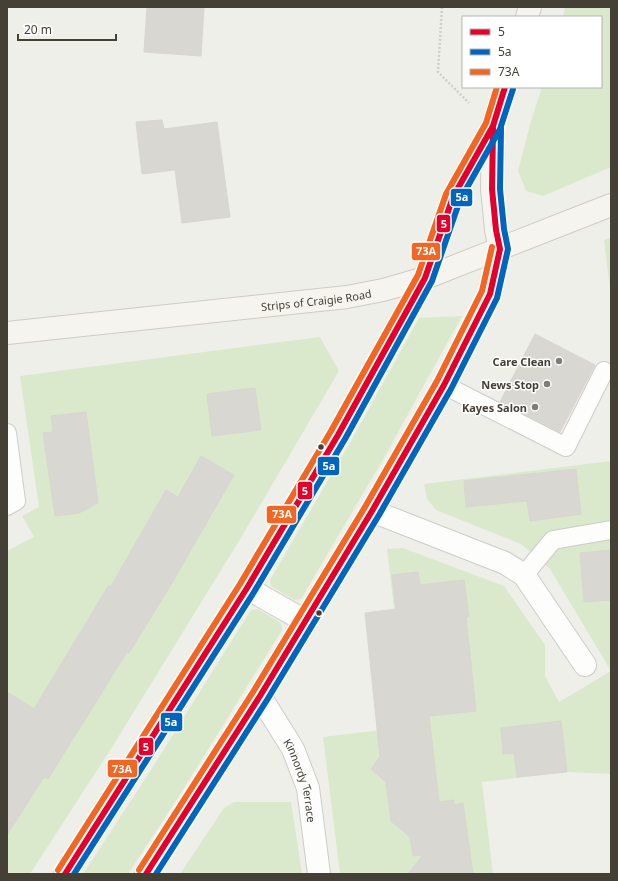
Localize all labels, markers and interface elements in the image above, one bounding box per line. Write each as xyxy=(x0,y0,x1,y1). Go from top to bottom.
scale bar xyxy=(18,16,116,42)
legend xyxy=(462,16,602,88)
text: 20 m xyxy=(24,21,52,38)
text: 5 xyxy=(498,23,505,40)
text: 5a xyxy=(498,43,512,60)
text: 73A xyxy=(498,63,520,80)
line badge: 5a xyxy=(450,188,473,207)
text: 5a xyxy=(456,189,468,204)
line badge: 5 xyxy=(436,214,451,233)
text: 5 xyxy=(441,216,447,231)
line badge: 73A xyxy=(411,242,441,261)
text: 73A xyxy=(416,243,436,258)
street label: Strips of Craigie Road xyxy=(260,285,373,314)
place label: Care Clean xyxy=(493,354,551,369)
marker: Care Clean xyxy=(554,356,564,366)
place label: News Stop xyxy=(481,377,539,392)
marker: News Stop xyxy=(542,379,552,389)
place label: Kayes Salon xyxy=(462,400,527,415)
marker: Kayes Salon xyxy=(530,402,540,412)
unlabelled marker xyxy=(316,442,326,452)
line badge: 5a xyxy=(317,456,340,476)
text: 5a xyxy=(323,458,335,473)
line badge: 5 xyxy=(297,481,313,500)
text: 5 xyxy=(302,483,308,498)
line badge: 73A xyxy=(266,505,297,524)
text: 73A xyxy=(272,506,292,521)
unlabelled marker xyxy=(314,608,324,618)
line badge: 5a xyxy=(160,712,183,732)
text: 5a xyxy=(165,714,177,729)
street label: Kinnordy Terrace xyxy=(281,735,320,823)
line badge: 5 xyxy=(138,737,154,756)
text: 5 xyxy=(143,739,149,754)
line badge: 73A xyxy=(107,759,138,778)
text: 73A xyxy=(112,761,132,776)

